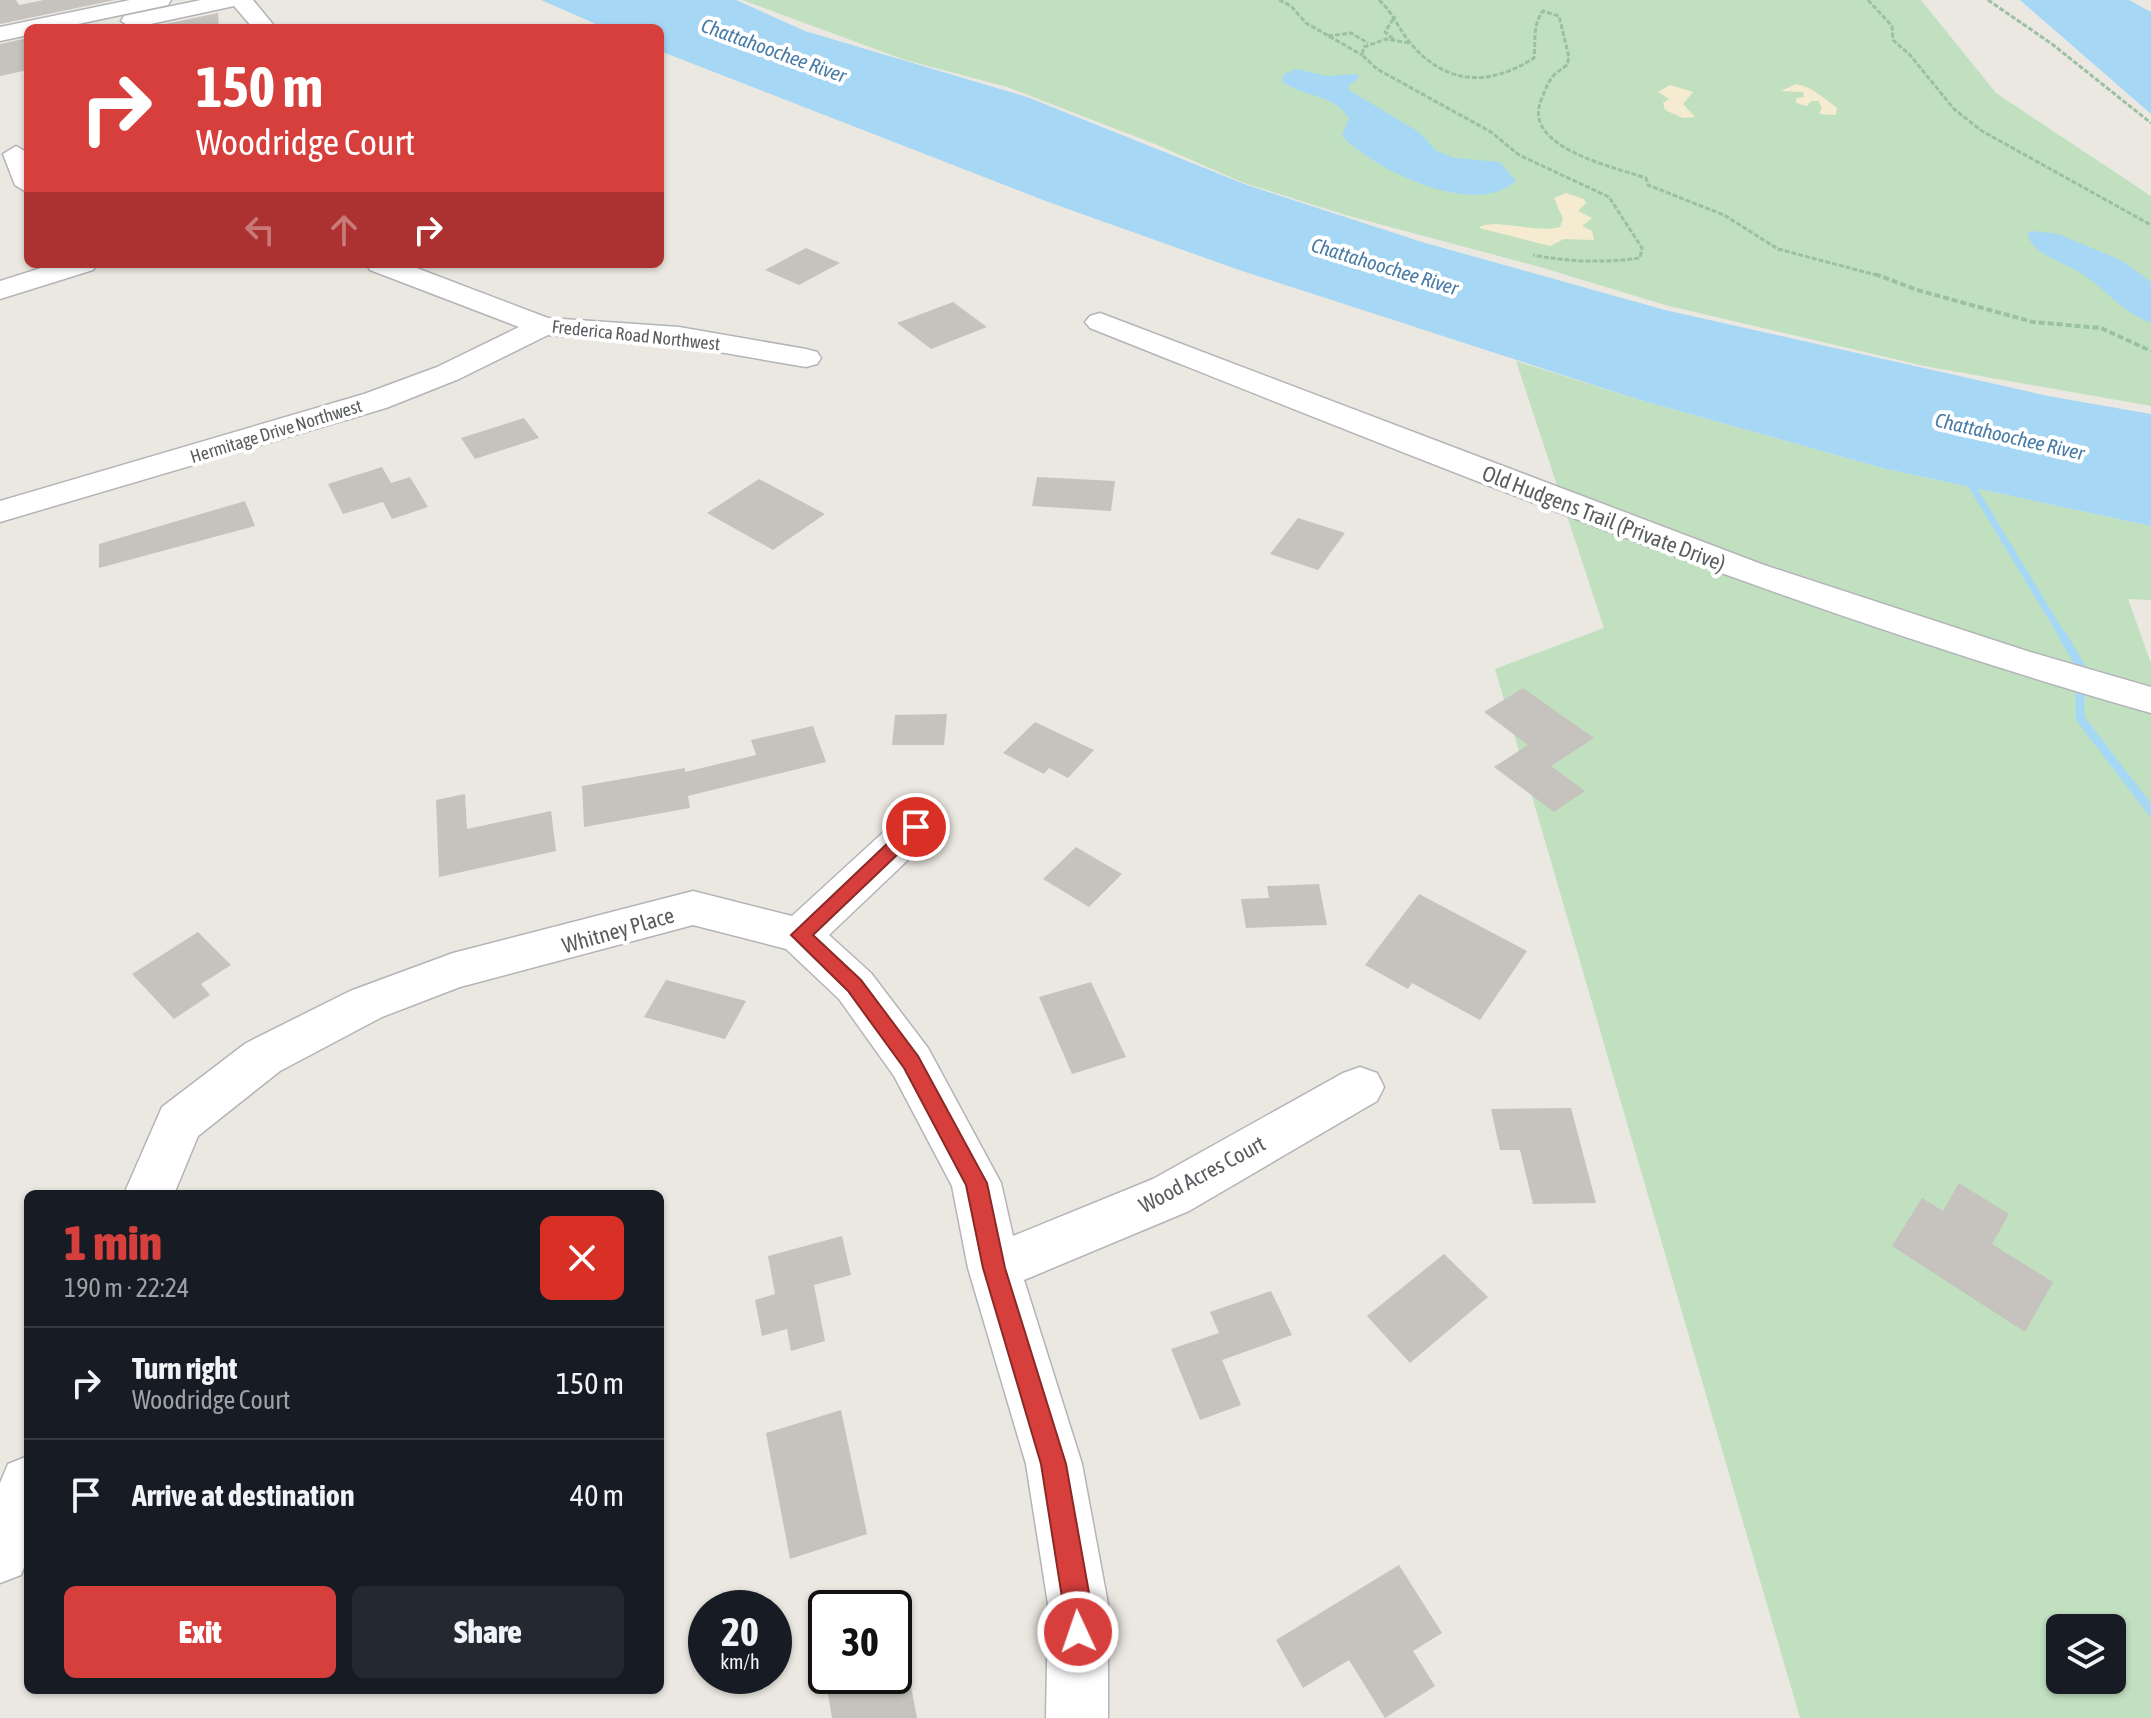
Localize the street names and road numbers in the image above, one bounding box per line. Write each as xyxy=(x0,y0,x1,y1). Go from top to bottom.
street label: Frederica Road Northwest xyxy=(551,316,721,354)
street label: Hermitage Drive Northwest xyxy=(188,395,364,467)
street label: Old Hudgens Trail (Private Drive) xyxy=(1479,460,1729,576)
street label: Whitney Place xyxy=(559,902,677,958)
street label: Wood Acres Court xyxy=(1135,1130,1269,1218)

